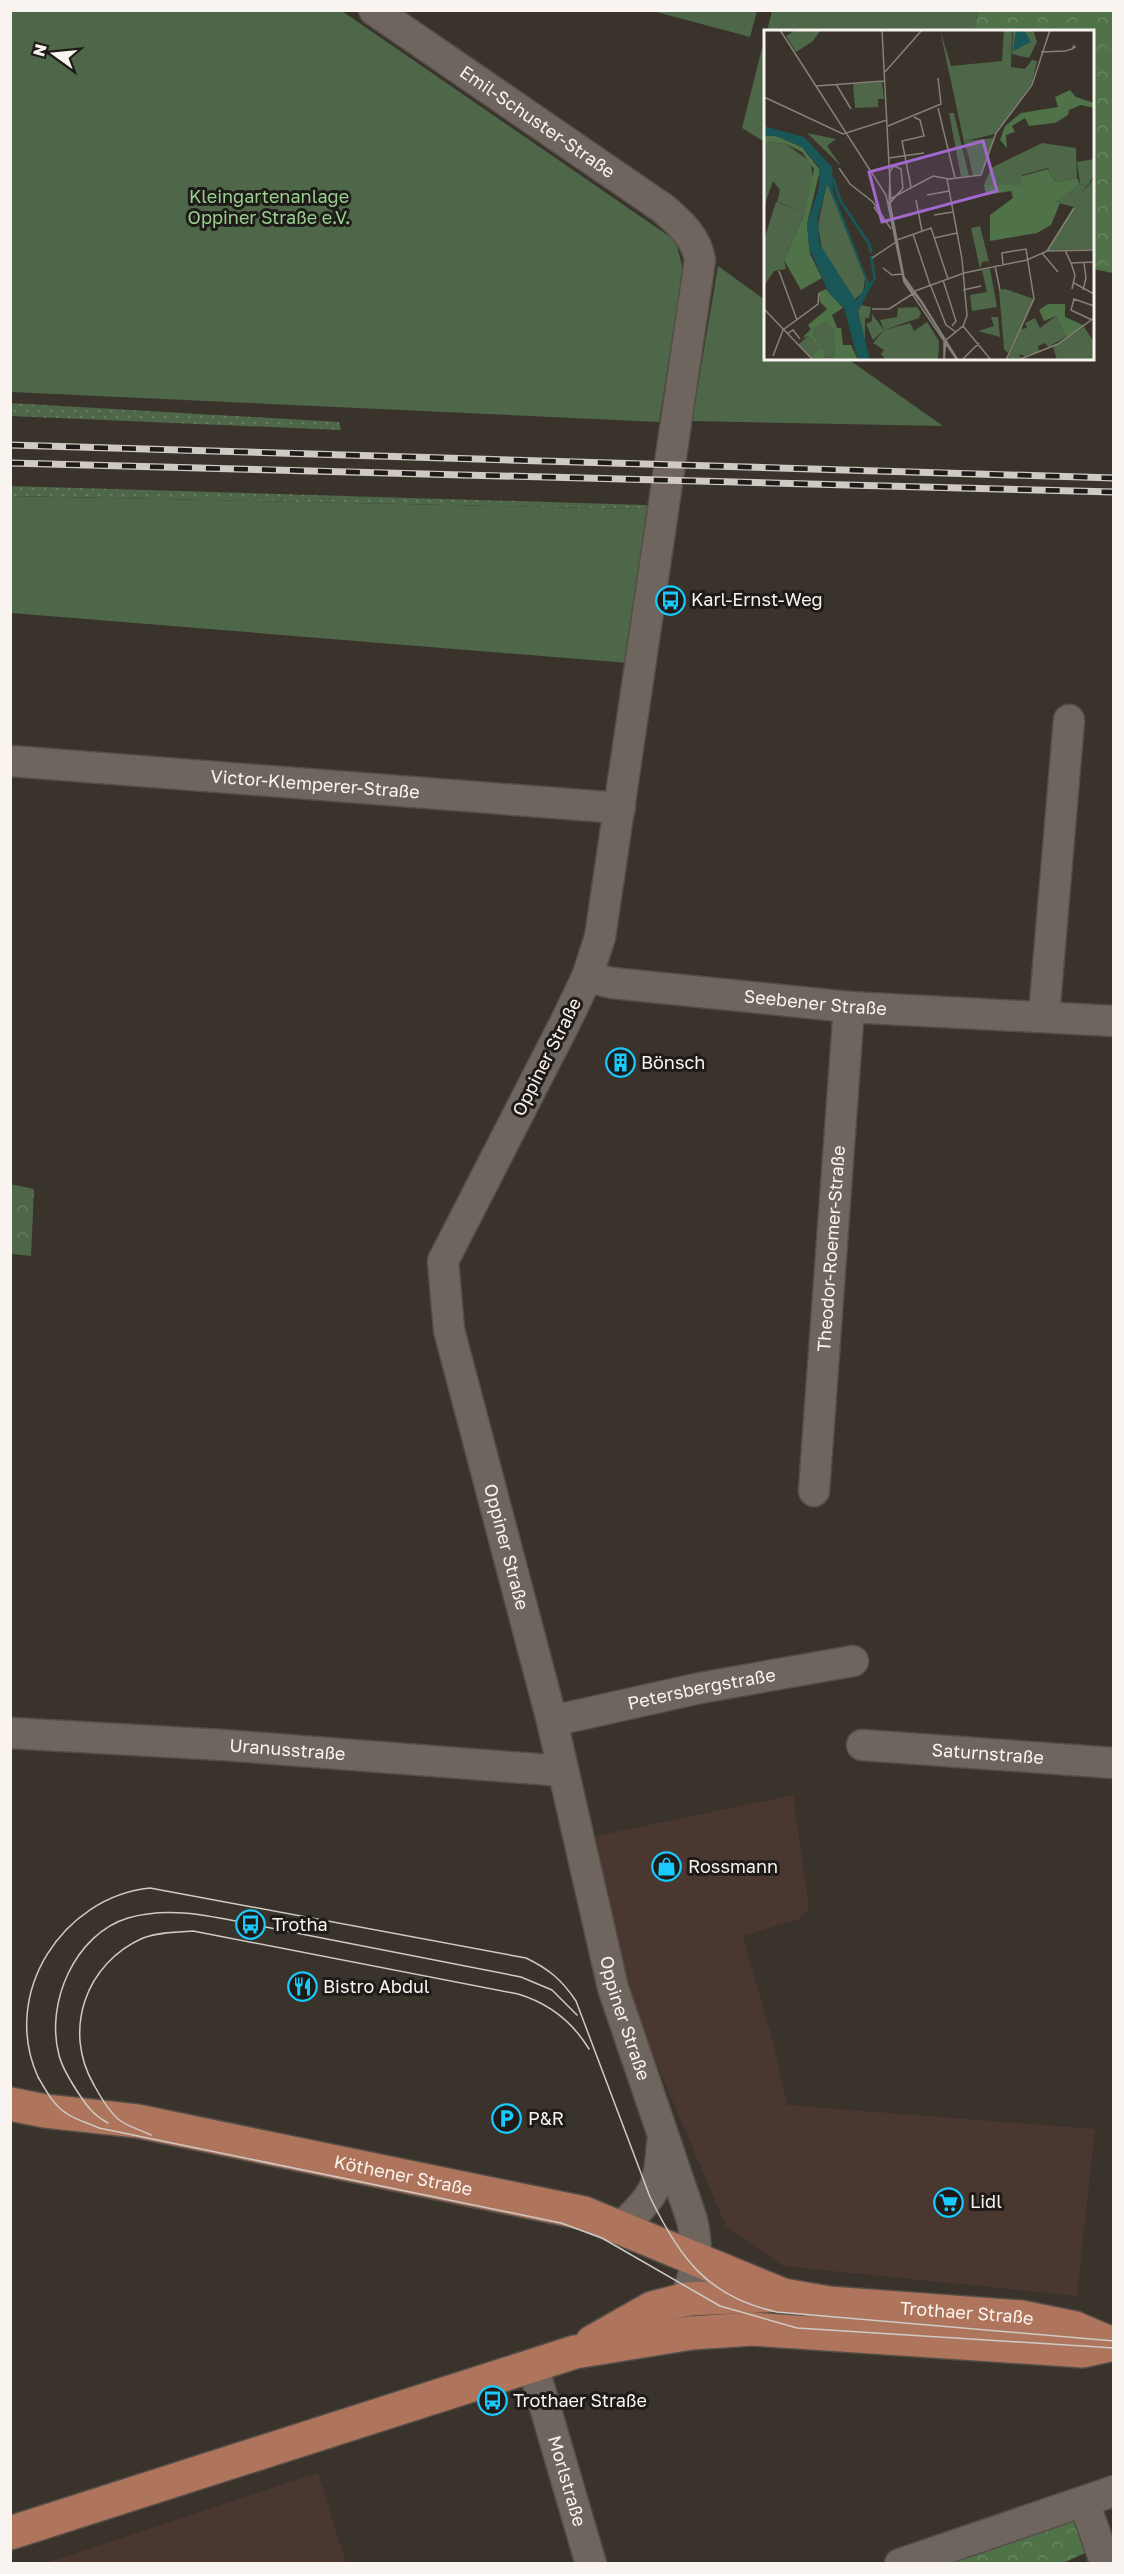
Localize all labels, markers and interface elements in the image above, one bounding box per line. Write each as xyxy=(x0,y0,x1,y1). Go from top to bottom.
north arrow xyxy=(24,24,84,84)
inset map xyxy=(764,30,1094,360)
text: N xyxy=(28,42,51,59)
street label: Emil-Schuster-Straße xyxy=(456,60,620,182)
park label: Kleingartenanlage Oppiner Straße e.V. xyxy=(188,185,350,228)
bus stop icon: Karl-Ernst-Weg xyxy=(654,584,686,616)
place label: Karl-Ernst-Weg xyxy=(691,588,823,610)
street label: Victor-Klemperer-Straße xyxy=(210,764,421,803)
street label: Seebener Straße xyxy=(743,984,887,1019)
street label: Oppiner Straße xyxy=(507,994,585,1119)
building icon: Bönsch xyxy=(604,1047,636,1079)
place label: Bönsch xyxy=(641,1051,705,1073)
street label: Theodor-Roemer-Straße xyxy=(812,1145,849,1353)
street label: Oppiner Straße xyxy=(480,1481,534,1612)
street label: Petersbergstraße xyxy=(625,1663,777,1714)
street label: Uranusstraße xyxy=(229,1734,346,1764)
street label: Saturnstraße xyxy=(931,1738,1045,1768)
shop icon: Rossmann xyxy=(651,1851,683,1883)
place label: Rossmann xyxy=(688,1855,778,1877)
bus stop icon: Trotha xyxy=(235,1909,267,1941)
place label: Trotha xyxy=(272,1913,328,1935)
street label: Oppiner Straße xyxy=(596,1953,656,2083)
restaurant icon: Bistro Abdul xyxy=(286,1971,318,2003)
place label: Bistro Abdul xyxy=(323,1975,430,1997)
parking icon: P&R xyxy=(491,2103,523,2135)
place label: P&R xyxy=(528,2107,564,2129)
street label: Köthener Straße xyxy=(332,2150,475,2200)
supermarket icon: Lidl xyxy=(933,2186,965,2218)
place label: Lidl xyxy=(970,2190,1002,2212)
street label: Trothaer Straße xyxy=(899,2296,1036,2329)
bus stop icon: Trothaer Straße xyxy=(476,2385,508,2417)
place label: Trothaer Straße xyxy=(513,2389,647,2411)
street label: Morlstraße xyxy=(544,2433,591,2529)

